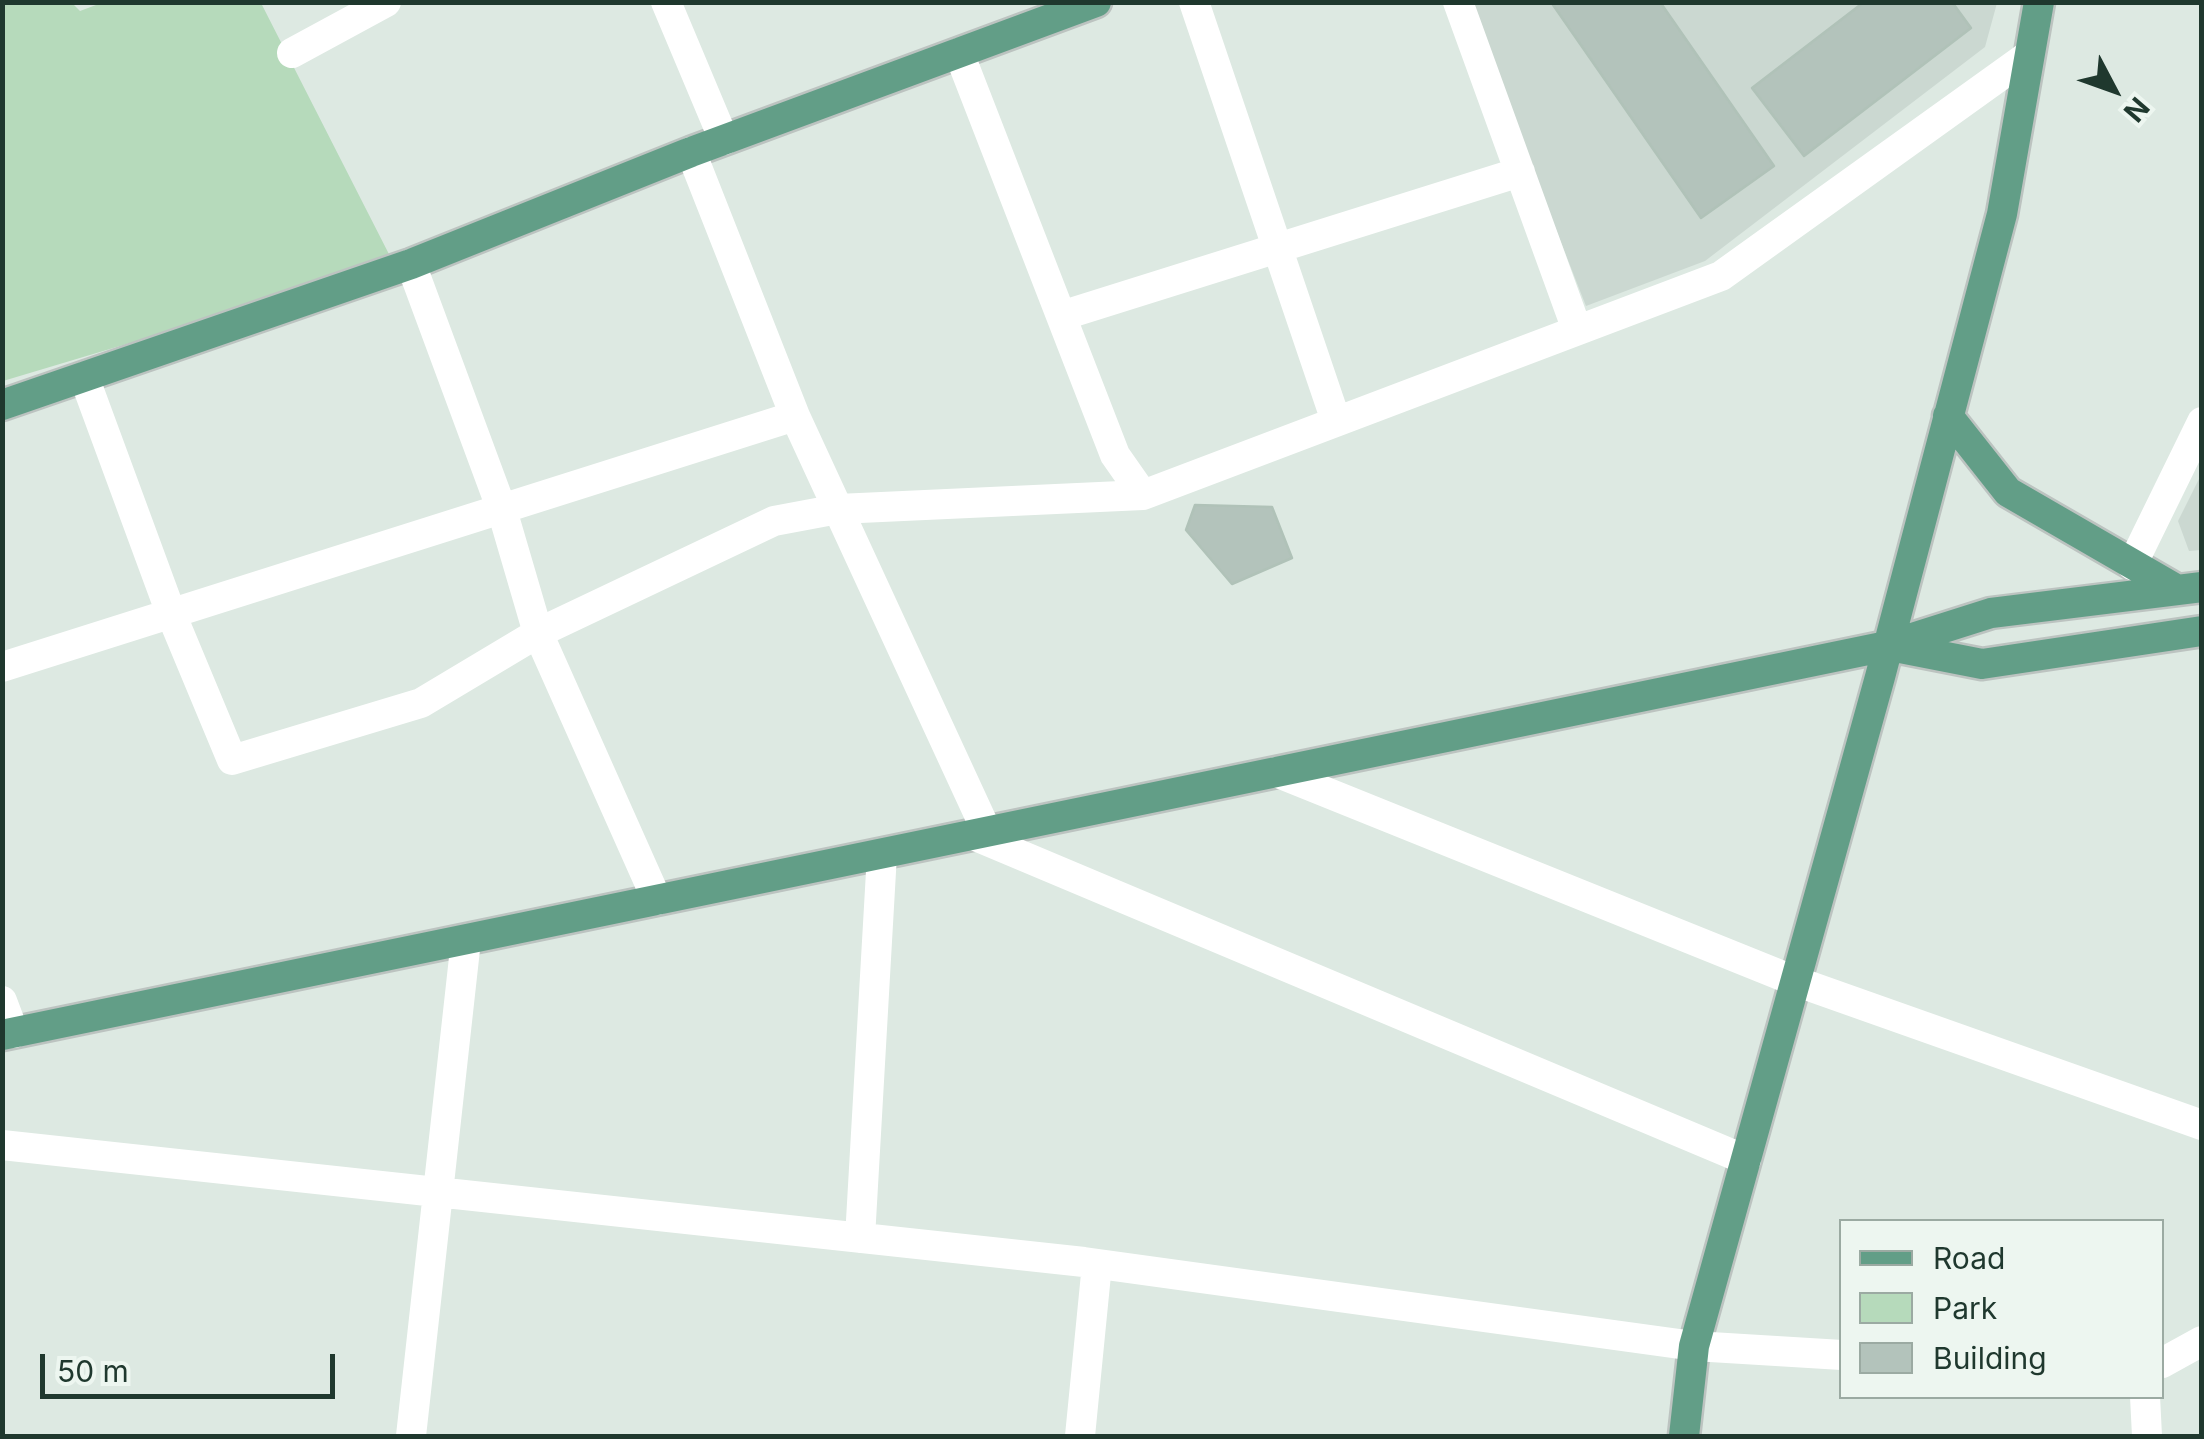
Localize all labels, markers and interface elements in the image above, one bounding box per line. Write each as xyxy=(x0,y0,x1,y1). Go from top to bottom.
north arrow xyxy=(2064,40,2164,140)
text: N xyxy=(2117,90,2156,129)
legend xyxy=(1839,1219,2164,1399)
text: Road xyxy=(1933,1240,2005,1276)
text: Park xyxy=(1933,1290,1997,1326)
scale bar xyxy=(45,1334,340,1396)
text: Building xyxy=(1933,1340,2047,1376)
text: 50 m xyxy=(57,1353,129,1389)

